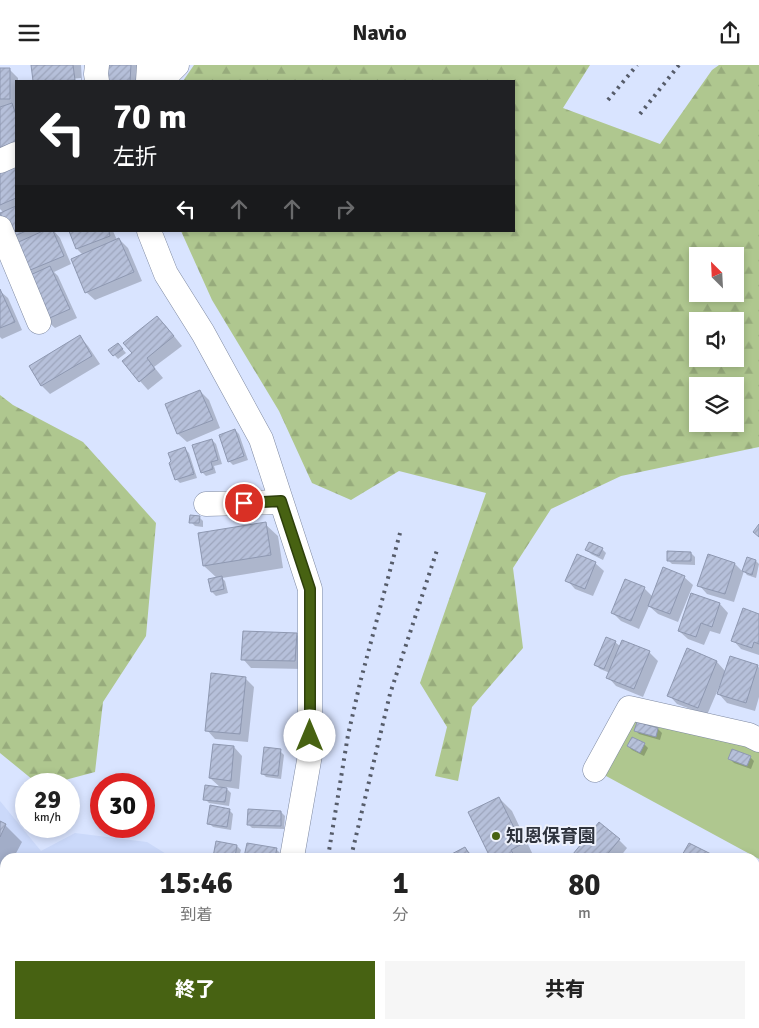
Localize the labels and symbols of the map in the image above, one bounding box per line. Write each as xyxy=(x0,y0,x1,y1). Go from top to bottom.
north arrow xyxy=(689,247,744,303)
pin xyxy=(223,482,265,524)
position arrow xyxy=(283,709,335,761)
speed limit sign: 30 xyxy=(90,773,155,838)
place label: 知恩保育園 xyxy=(506,825,596,847)
marker: 知恩保育園 xyxy=(490,830,502,842)

